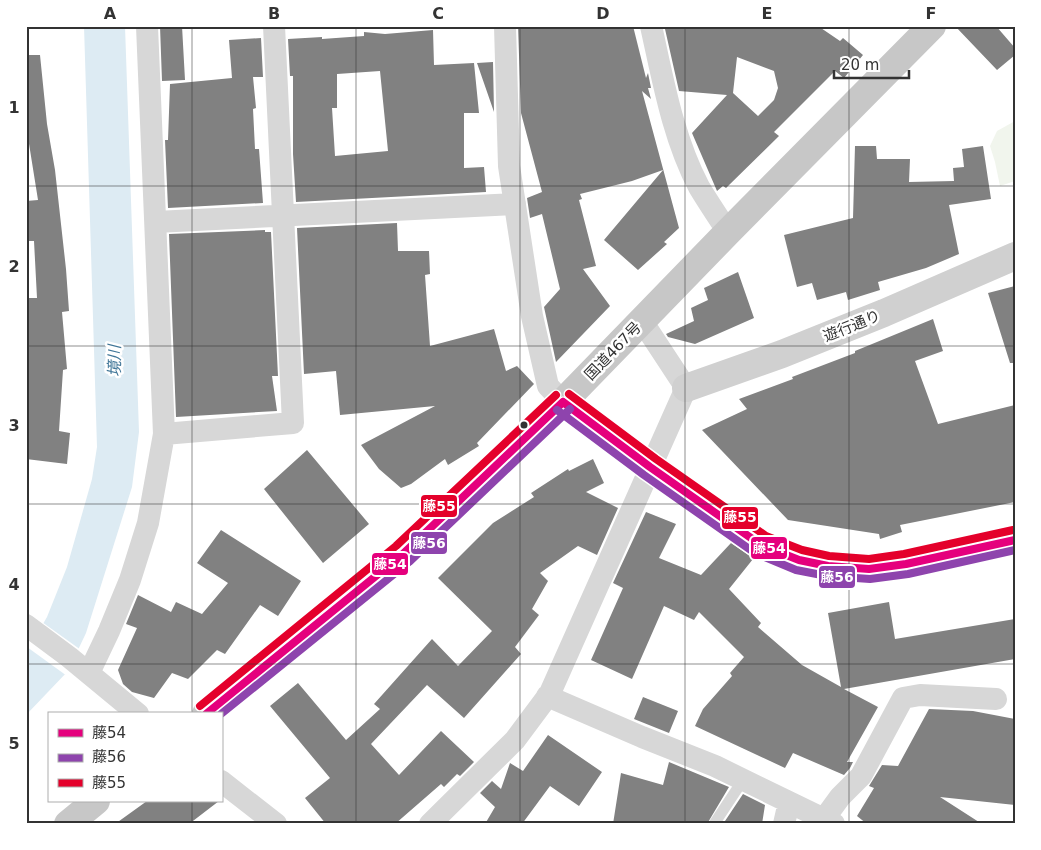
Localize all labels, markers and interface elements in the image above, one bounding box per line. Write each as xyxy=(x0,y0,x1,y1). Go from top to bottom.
text: A xyxy=(104,4,117,23)
text: B xyxy=(268,4,280,23)
text: C xyxy=(432,4,444,23)
text: D xyxy=(596,4,610,23)
text: E xyxy=(762,4,772,23)
text: F xyxy=(926,4,936,23)
scale bar xyxy=(834,48,908,80)
text: 20 m xyxy=(841,56,879,74)
text: 1 xyxy=(8,98,20,117)
text: 2 xyxy=(8,257,20,276)
street label: 遊行通り xyxy=(821,306,883,346)
street label: 国道467号 xyxy=(581,318,645,384)
water label: 境川 xyxy=(105,343,124,377)
text: 3 xyxy=(8,416,20,435)
unlabelled marker xyxy=(519,420,529,430)
line badge: 藤55 xyxy=(420,494,458,518)
text: 藤55 xyxy=(422,498,456,514)
line badge: 藤55 xyxy=(721,506,759,530)
text: 藤55 xyxy=(723,509,757,525)
line badge: 藤56 xyxy=(410,531,448,555)
text: 藤56 xyxy=(412,535,446,551)
line badge: 藤54 xyxy=(750,536,788,560)
text: 藤54 xyxy=(752,540,786,556)
line badge: 藤54 xyxy=(371,552,409,576)
text: 藤54 xyxy=(373,556,407,572)
line badge: 藤56 xyxy=(818,565,856,589)
text: 藤56 xyxy=(820,569,854,585)
text: 4 xyxy=(8,575,20,594)
legend xyxy=(48,712,222,802)
text: 藤54 xyxy=(92,724,126,742)
text: 5 xyxy=(8,734,20,753)
text: 藤56 xyxy=(92,748,126,766)
text: 藤55 xyxy=(92,774,126,792)

